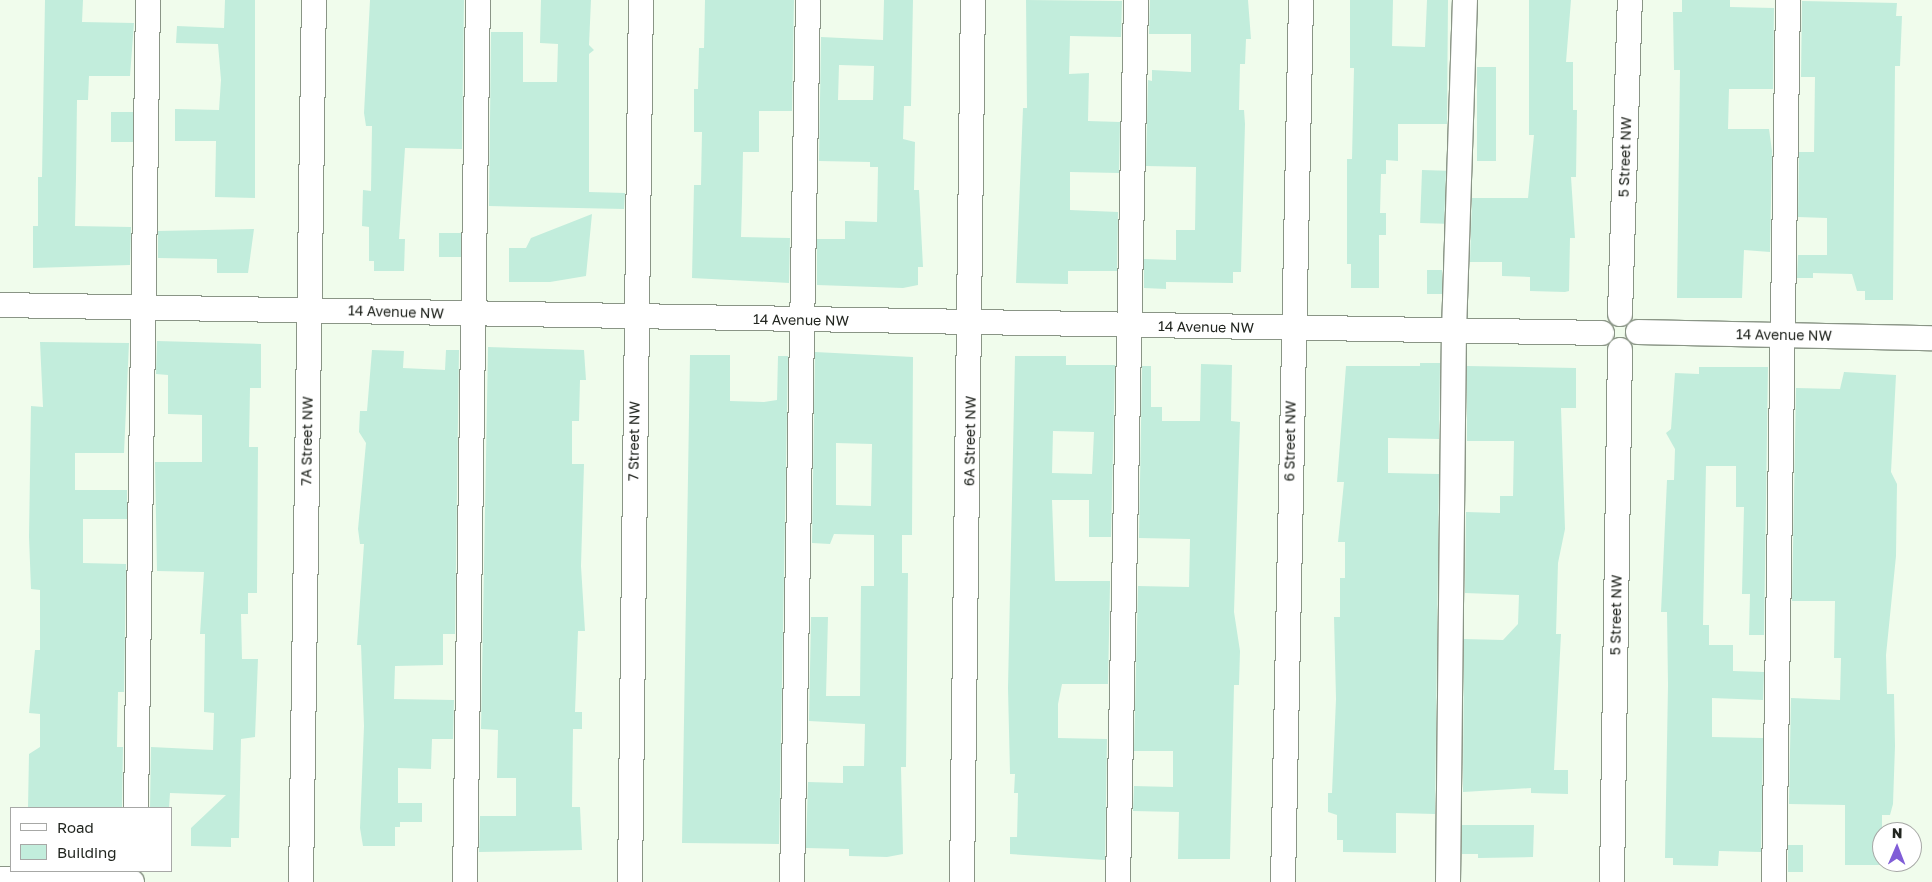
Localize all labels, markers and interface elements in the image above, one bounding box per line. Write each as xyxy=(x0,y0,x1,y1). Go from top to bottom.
street label: 5 Street NW xyxy=(1615,116,1635,198)
street label: 14 Avenue NW xyxy=(348,302,444,322)
street label: 14 Avenue NW xyxy=(753,311,849,329)
street label: 14 Avenue NW xyxy=(1158,318,1254,336)
street label: 14 Avenue NW xyxy=(1736,326,1832,344)
street label: 7A Street NW xyxy=(298,396,316,486)
street label: 6A Street NW xyxy=(961,396,979,486)
street label: 6 Street NW xyxy=(1281,400,1299,482)
street label: 7 Street NW xyxy=(625,401,643,481)
street label: 5 Street NW xyxy=(1607,575,1625,655)
legend xyxy=(10,807,172,872)
text: Road xyxy=(57,818,94,836)
north arrow xyxy=(1872,822,1922,872)
text: N xyxy=(1892,824,1903,841)
text: Building xyxy=(57,843,117,861)

